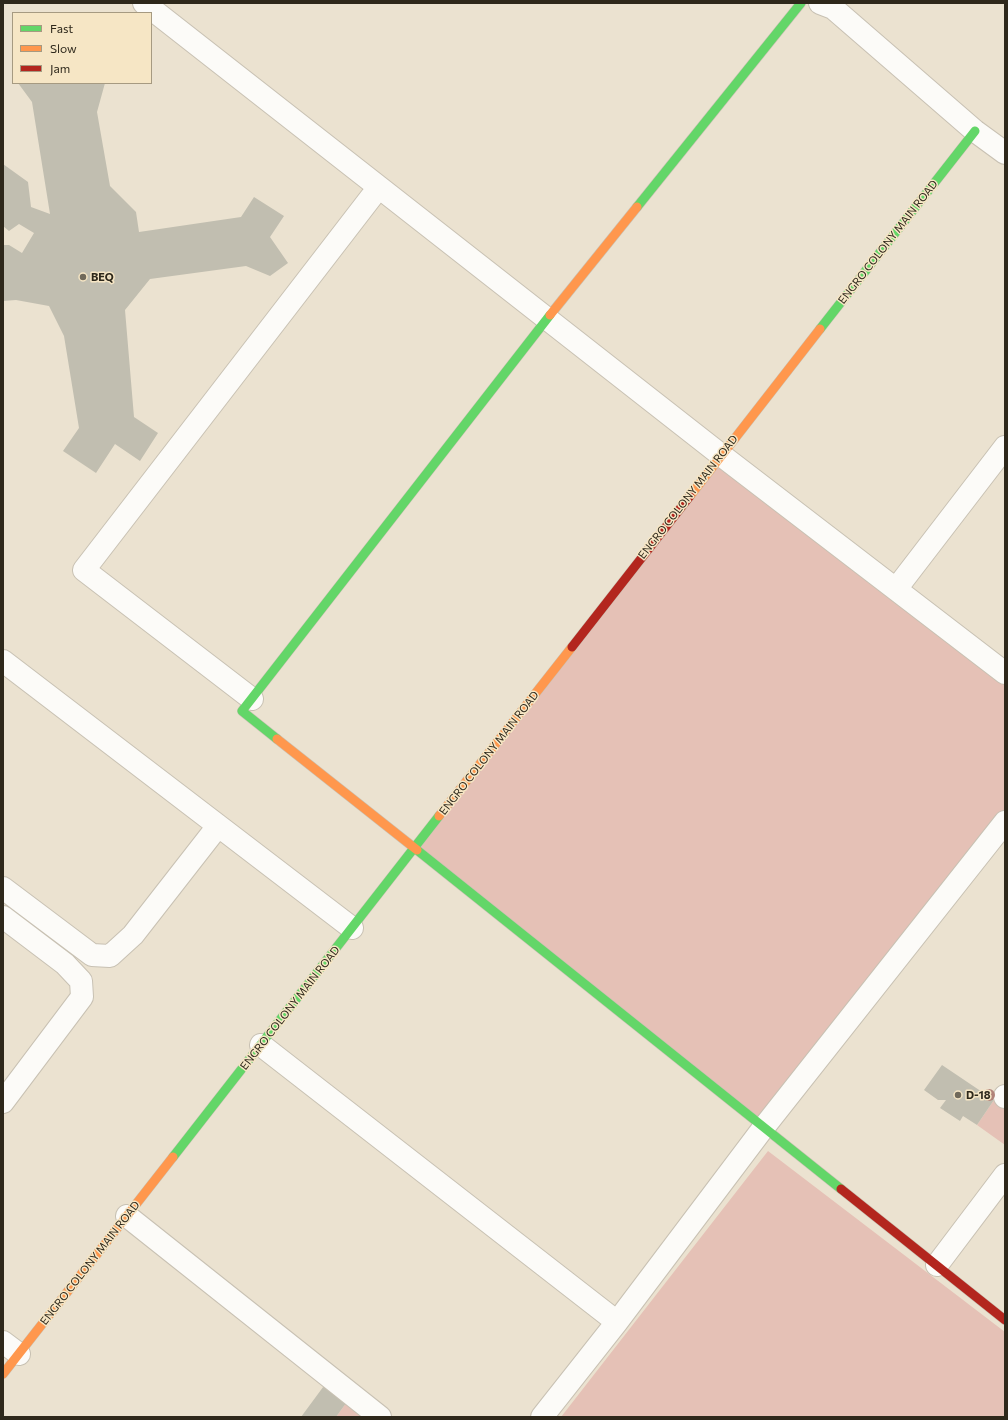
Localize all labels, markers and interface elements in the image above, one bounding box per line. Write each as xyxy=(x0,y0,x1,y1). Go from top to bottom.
legend xyxy=(12,12,152,84)
text: Fast xyxy=(50,21,73,35)
text: Slow xyxy=(50,41,77,55)
text: Jam xyxy=(50,61,70,75)
street label: ENGRO COLONY MAIN ROAD xyxy=(836,177,940,307)
place label: BEQ xyxy=(91,270,114,284)
marker: BEQ xyxy=(78,272,88,282)
street label: ENGRO COLONY MAIN ROAD xyxy=(636,432,740,562)
street label: ENGRO COLONY MAIN ROAD xyxy=(437,688,541,818)
street label: ENGRO COLONY MAIN ROAD xyxy=(238,943,342,1073)
place label: D-18 xyxy=(966,1088,991,1102)
marker: D-18 xyxy=(953,1090,963,1100)
street label: ENGRO COLONY MAIN ROAD xyxy=(38,1198,142,1328)

